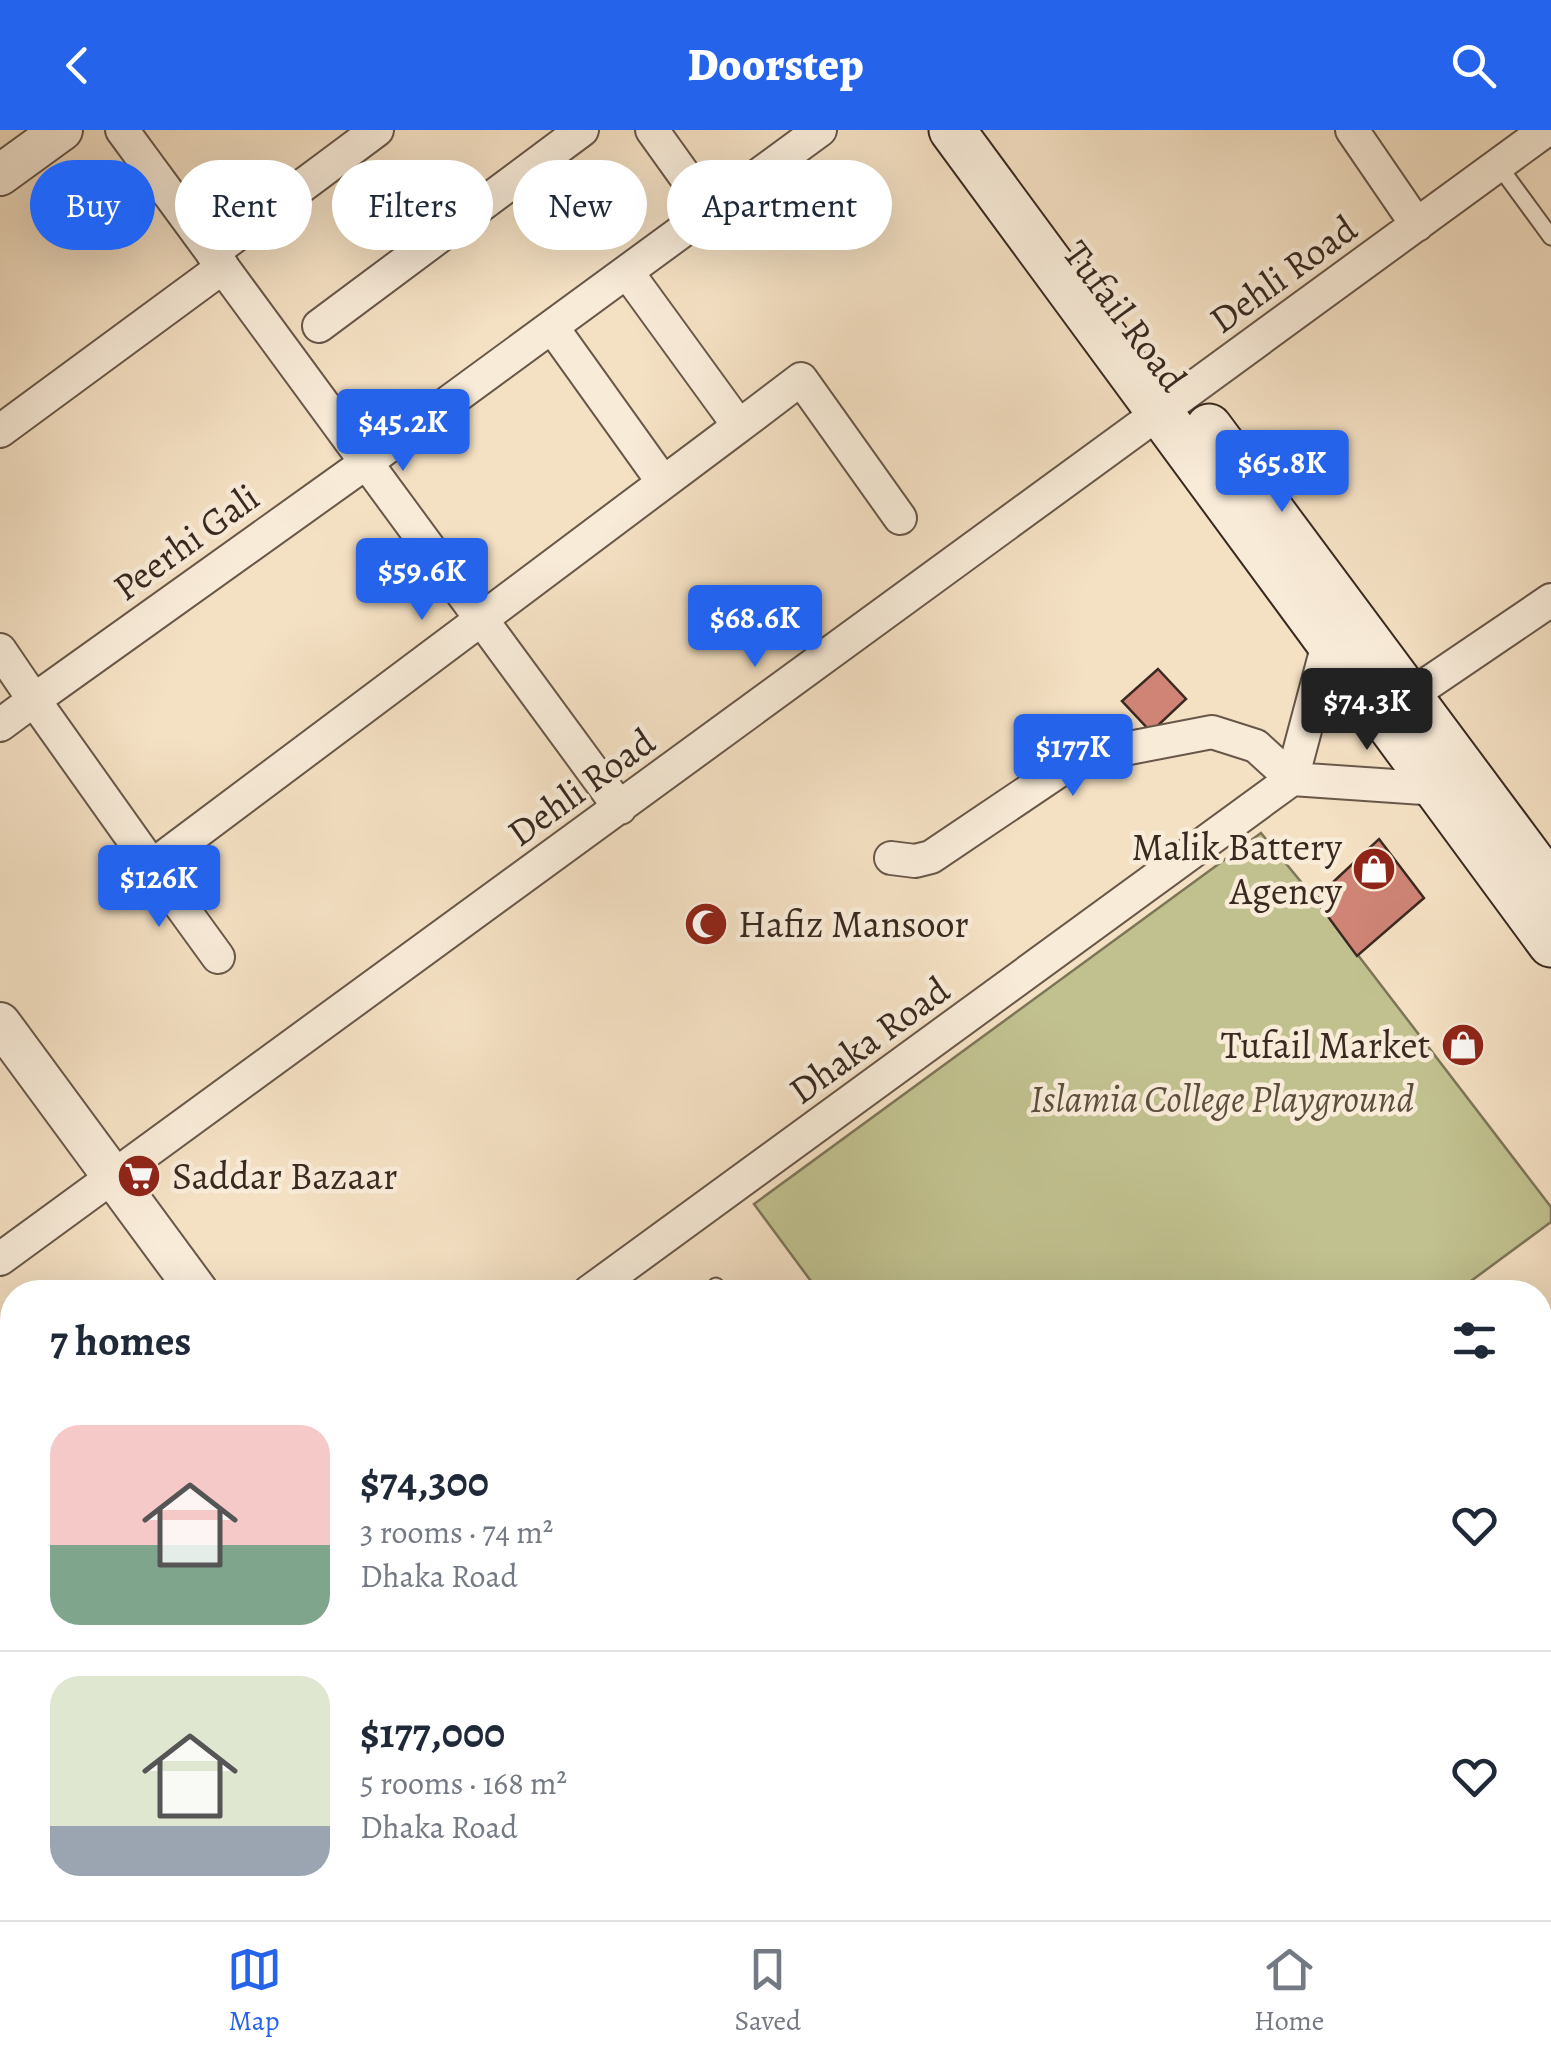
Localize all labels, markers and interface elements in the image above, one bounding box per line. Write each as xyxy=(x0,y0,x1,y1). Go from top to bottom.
text: Doorstep xyxy=(687,34,864,96)
icon: back xyxy=(50,38,105,93)
icon: search xyxy=(1446,38,1501,93)
chip: Buy xyxy=(30,160,155,250)
chip: Rent xyxy=(175,160,312,250)
chip: Filters xyxy=(332,160,493,250)
chip: New xyxy=(513,160,647,250)
chip: Apartment xyxy=(667,160,892,250)
street label: Dehli Road xyxy=(1199,202,1368,345)
street label: Tufail Road xyxy=(1051,230,1199,403)
pin: $45.2K xyxy=(322,389,484,474)
text: $45.2K xyxy=(359,399,447,443)
pin: $65.8K xyxy=(1201,430,1363,515)
text: $65.8K xyxy=(1238,440,1326,484)
street label: Peerhi Gali xyxy=(102,471,270,613)
pin: $59.6K xyxy=(341,538,503,623)
text: $59.6K xyxy=(378,548,466,592)
pin: $68.6K xyxy=(674,585,836,670)
text: $68.6K xyxy=(710,595,800,639)
pin: $74.3K xyxy=(1286,668,1448,753)
text: $74.3K xyxy=(1323,678,1411,722)
pin: $177K xyxy=(1003,714,1143,799)
street label: Dehli Road xyxy=(497,715,666,858)
text: $177K xyxy=(1036,724,1110,768)
place label: Malik Battery Agency xyxy=(1132,821,1343,917)
pin: $126K xyxy=(89,845,229,930)
shop icon: Malik Battery Agency xyxy=(1351,846,1397,892)
text: $126K xyxy=(120,855,198,899)
place label: Hafiz Mansoor xyxy=(738,898,969,950)
mosque icon: Hafiz Mansoor xyxy=(683,901,729,947)
street label: Dhaka Road xyxy=(778,964,960,1116)
place label: Tufail Market xyxy=(1221,1019,1430,1071)
shop icon: Tufail Market xyxy=(1440,1022,1486,1068)
park label: Islamia College Playground xyxy=(1030,1073,1414,1125)
place label: Saddar Bazaar xyxy=(172,1150,398,1202)
supermarket icon: Saddar Bazaar xyxy=(116,1153,162,1199)
text: 7 homes xyxy=(50,1312,191,1369)
icon: filters xyxy=(1447,1313,1502,1368)
text: $74,300 xyxy=(360,1453,489,1510)
icon: home xyxy=(130,1465,250,1585)
icon: heart xyxy=(1447,1498,1502,1553)
text: 3 rooms · 74 m² xyxy=(360,1510,553,1554)
text: Dhaka Road xyxy=(360,1554,518,1598)
text: $177,000 xyxy=(360,1704,505,1761)
icon: home xyxy=(130,1716,250,1836)
icon: heart xyxy=(1447,1749,1502,1804)
text: 5 rooms · 168 m² xyxy=(360,1761,567,1805)
text: Dhaka Road xyxy=(360,1805,518,1849)
tab: Map xyxy=(227,1942,282,2040)
tab: Saved xyxy=(735,1942,801,2040)
tab: Home xyxy=(1254,1942,1324,2040)

